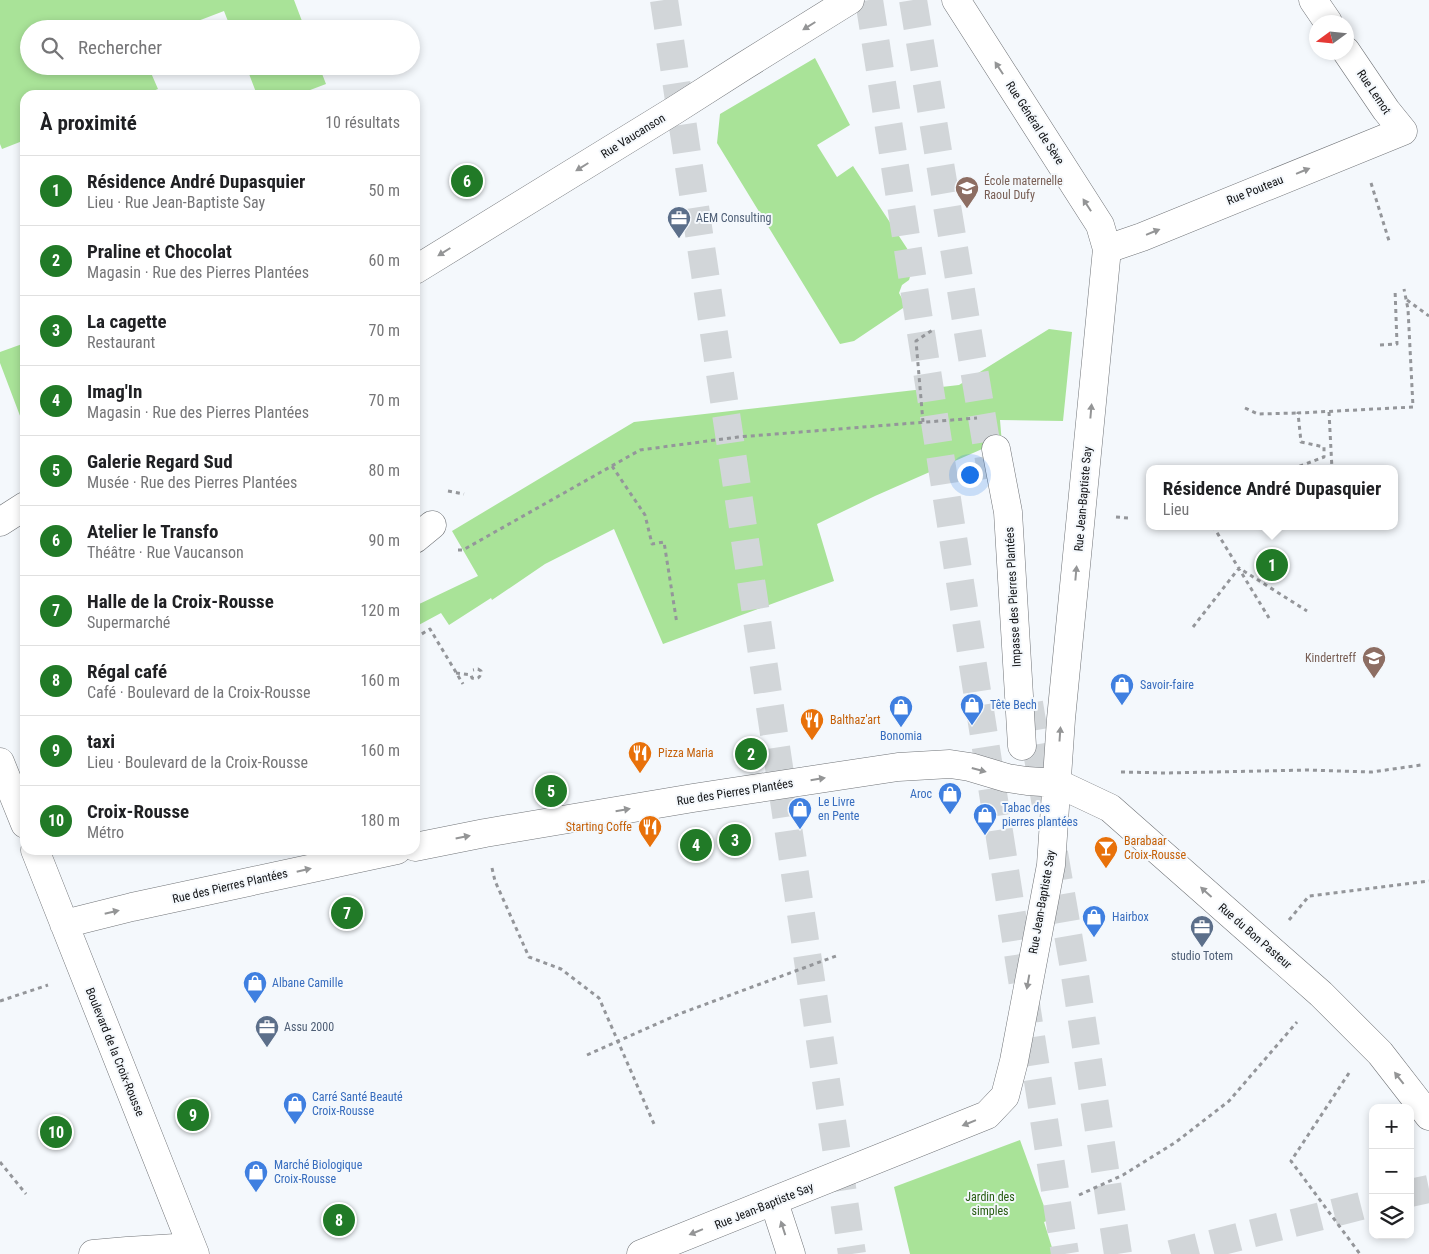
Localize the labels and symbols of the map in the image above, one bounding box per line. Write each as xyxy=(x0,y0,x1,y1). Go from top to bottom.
north arrow xyxy=(1309,15,1354,60)
one-way arrow xyxy=(802,21,815,30)
one-way arrow xyxy=(995,61,1004,75)
street label: Rue Lemot xyxy=(1354,67,1394,117)
street label: Rue Général de Sève xyxy=(1003,79,1067,167)
street label: Rue Vaucanson xyxy=(598,111,668,161)
pin: 6 xyxy=(451,162,483,200)
one-way arrow xyxy=(575,163,588,172)
one-way arrow xyxy=(1296,167,1311,175)
street label: Rue Pouteau xyxy=(1225,172,1285,208)
place label: École maternelle Raoul Dufy xyxy=(984,173,1063,202)
school or university icon: École maternelle Raoul Dufy xyxy=(954,175,980,209)
one-way arrow xyxy=(1082,198,1092,212)
office icon: AEM Consulting xyxy=(666,205,692,239)
place label: AEM Consulting xyxy=(696,211,771,225)
one-way arrow xyxy=(1145,228,1160,235)
one-way arrow xyxy=(437,248,450,257)
one-way arrow xyxy=(1088,403,1096,419)
street label: Rue Jean-Baptiste Say xyxy=(1071,446,1095,552)
your location xyxy=(957,462,983,488)
street label: Impasse des Pierres Plantées xyxy=(1002,527,1024,667)
pin: 1 xyxy=(1256,546,1288,584)
one-way arrow xyxy=(1072,564,1080,580)
school or university icon: Kindertreff xyxy=(1361,645,1387,679)
place label: Kindertreff xyxy=(1305,651,1356,665)
shop icon: Savoir-faire xyxy=(1109,672,1135,706)
place label: Savoir-faire xyxy=(1140,678,1194,692)
shop icon: Tête Bech xyxy=(959,692,985,726)
shop icon: Bonomia xyxy=(888,694,914,728)
place label: Tête Bech xyxy=(990,698,1037,712)
restaurant icon: Balthaz'art xyxy=(799,707,825,741)
place label: Balthaz'art xyxy=(830,713,881,727)
one-way arrow xyxy=(1056,726,1064,742)
place label: Bonomia xyxy=(880,729,922,743)
pin: 2 xyxy=(735,735,767,773)
restaurant icon: Pizza Maria xyxy=(627,740,653,774)
place label: Pizza Maria xyxy=(658,746,714,760)
one-way arrow xyxy=(971,766,986,774)
pin: 5 xyxy=(535,772,567,810)
one-way arrow xyxy=(810,775,826,783)
street label: Rue des Pierres Plantées xyxy=(676,776,794,808)
shop icon: Aroc xyxy=(937,781,963,815)
place label: Aroc xyxy=(910,787,932,801)
place label: Le Livre en Pente xyxy=(818,795,860,823)
shop icon: Le Livre en Pente xyxy=(787,796,813,830)
place label: Tabac des pierres plantées xyxy=(1002,801,1078,829)
shop icon: Tabac des pierres plantées xyxy=(972,802,998,836)
one-way arrow xyxy=(615,805,631,813)
restaurant icon: Starting Coffe xyxy=(637,814,663,848)
place label: Starting Coffe xyxy=(566,820,632,834)
pin: 3 xyxy=(719,821,751,859)
pin: 4 xyxy=(680,826,712,864)
one-way arrow xyxy=(455,833,471,841)
place label: Barabaar Croix-Rousse xyxy=(1124,834,1187,862)
bar icon: Barabaar Croix-Rousse xyxy=(1093,835,1119,869)
street label: Rue Jean-Baptiste Say xyxy=(1026,849,1058,955)
street label: Rue des Pierres Plantées xyxy=(171,866,289,906)
one-way arrow xyxy=(297,866,312,874)
one-way arrow xyxy=(1199,887,1212,898)
pin: 7 xyxy=(331,894,363,932)
street label: Rue du Bon Pasteur xyxy=(1215,900,1295,972)
shop icon: Hairbox xyxy=(1081,904,1107,938)
one-way arrow xyxy=(104,908,119,916)
place label: Hairbox xyxy=(1112,910,1149,924)
office icon: studio Totem xyxy=(1189,914,1215,948)
place label: studio Totem xyxy=(1171,949,1233,963)
shop icon: Albane Camille xyxy=(242,970,268,1004)
one-way arrow xyxy=(1024,974,1032,990)
place label: Albane Camille xyxy=(272,976,343,990)
street label: Boulevard de la Croix-Rousse xyxy=(83,986,147,1119)
office icon: Assu 2000 xyxy=(254,1014,280,1048)
place label: Assu 2000 xyxy=(284,1020,334,1034)
one-way arrow xyxy=(1394,1071,1404,1085)
place label: Carré Santé Beauté Croix-Rousse xyxy=(312,1090,403,1118)
shop icon: Carré Santé Beauté Croix-Rousse xyxy=(282,1091,308,1125)
pin: 9 xyxy=(177,1096,209,1134)
pin: 10 xyxy=(40,1113,72,1151)
one-way arrow xyxy=(961,1119,976,1127)
place label: Marché Biologique Croix-Rousse xyxy=(274,1158,363,1186)
shop icon: Marché Biologique Croix-Rousse xyxy=(243,1159,269,1193)
street label: Rue Jean-Baptiste Say xyxy=(713,1180,815,1232)
park label: Jardin des simples xyxy=(965,1190,1015,1218)
pin: 8 xyxy=(323,1201,355,1239)
one-way arrow xyxy=(778,1220,786,1235)
one-way arrow xyxy=(689,1229,703,1237)

